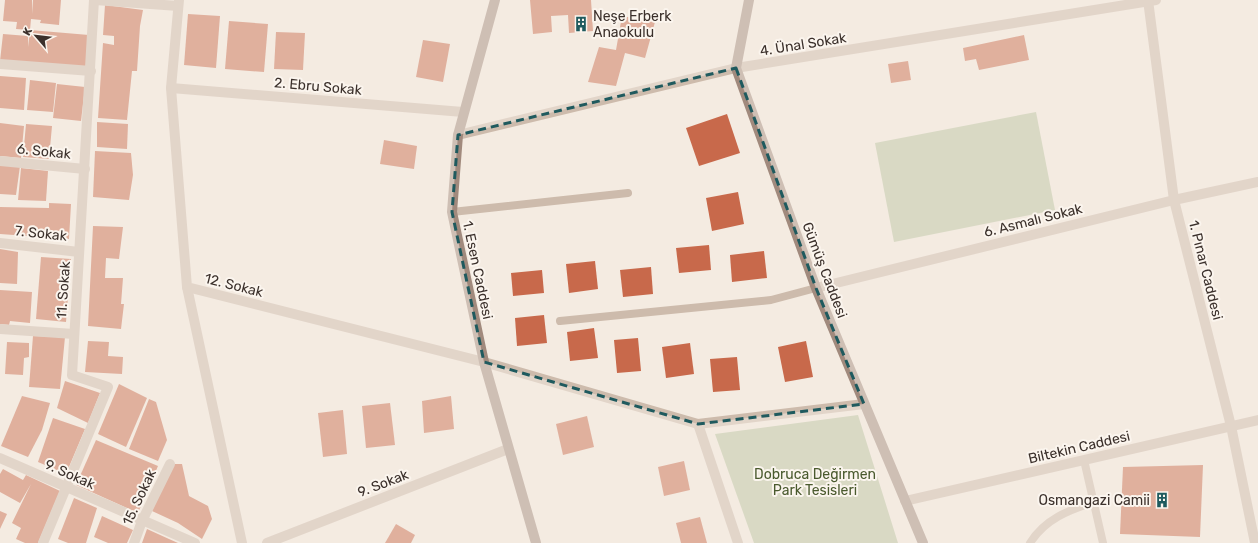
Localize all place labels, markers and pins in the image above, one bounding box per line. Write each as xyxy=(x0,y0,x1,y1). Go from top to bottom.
place label: Neşe Erberk Anaokulu xyxy=(593,8,672,41)
building icon: Neşe Erberk Anaokulu xyxy=(572,15,590,33)
building icon: Osmangazi Camii xyxy=(1153,491,1171,509)
place label: Osmangazi Camii xyxy=(1038,492,1150,509)

